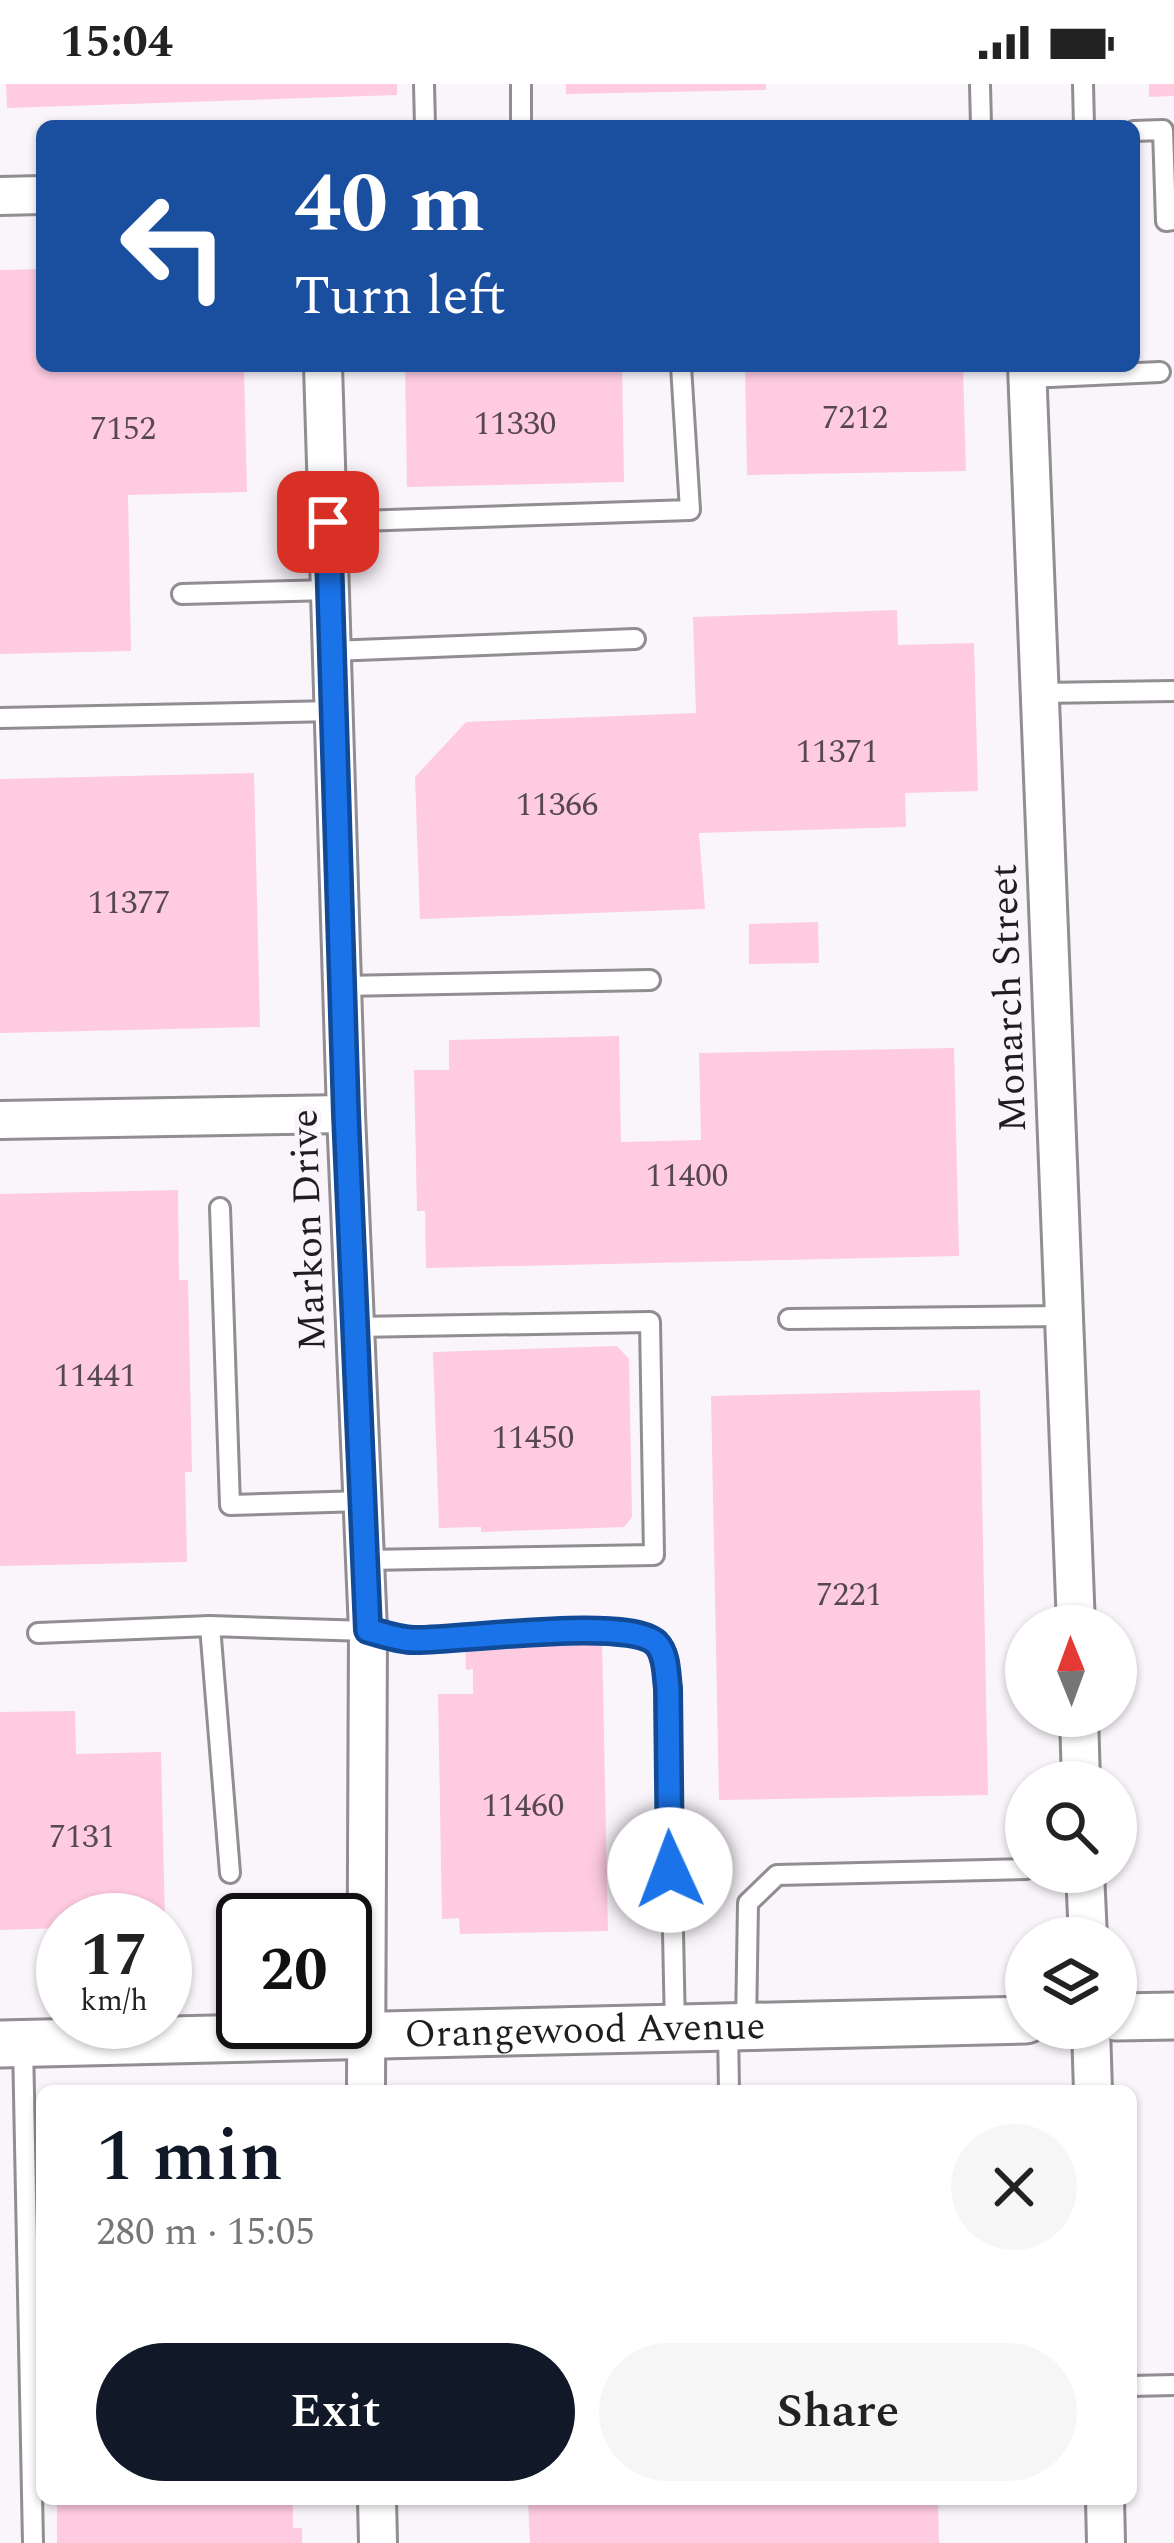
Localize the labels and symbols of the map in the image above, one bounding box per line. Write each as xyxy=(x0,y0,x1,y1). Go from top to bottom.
house number: 7212 xyxy=(822,393,888,443)
house number: 11330 xyxy=(474,399,556,449)
house number: 7152 xyxy=(90,404,156,454)
pin xyxy=(277,471,379,573)
house number: 11371 xyxy=(796,727,878,777)
house number: 11366 xyxy=(516,780,598,830)
street label: Monarch Street xyxy=(975,863,1043,1133)
house number: 11377 xyxy=(88,878,170,928)
street label: Markon Drive xyxy=(275,1108,343,1352)
house number: 11400 xyxy=(646,1151,728,1201)
house number: 11441 xyxy=(54,1351,136,1401)
house number: 11450 xyxy=(492,1413,574,1463)
house number: 7221 xyxy=(816,1570,882,1620)
north arrow xyxy=(1005,1605,1137,1737)
house number: 11460 xyxy=(482,1781,564,1831)
position arrow xyxy=(607,1807,733,1933)
house number: 7131 xyxy=(49,1812,115,1862)
speed limit sign: 20 xyxy=(216,1893,372,2049)
street label: Orangewood Avenue xyxy=(404,1997,766,2064)

